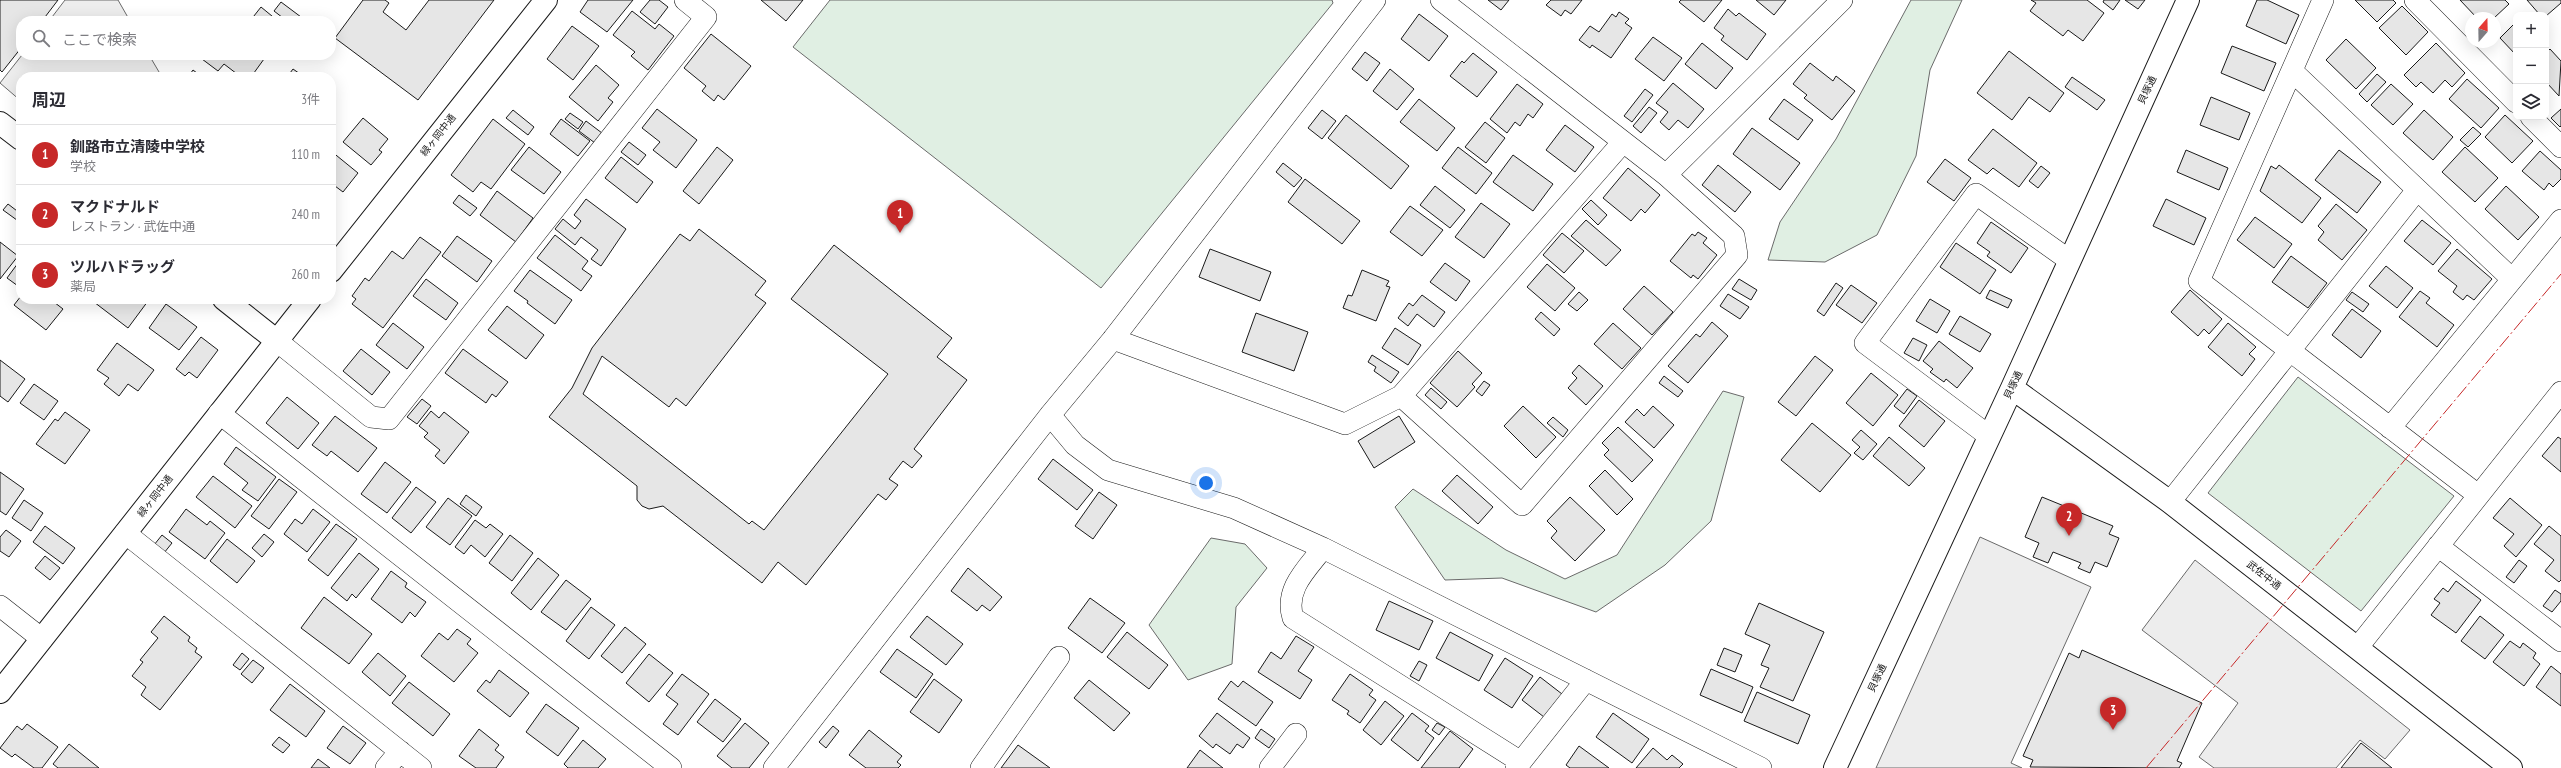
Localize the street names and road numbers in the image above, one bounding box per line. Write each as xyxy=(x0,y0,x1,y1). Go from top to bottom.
street label: 貝塚通 xyxy=(2135,74,2159,106)
street label: 緑ヶ岡中通 xyxy=(417,111,459,159)
street label: 貝塚通 xyxy=(2001,369,2025,401)
street label: 緑ヶ岡中通 xyxy=(134,472,176,520)
street label: 武佐中通 xyxy=(2244,558,2284,592)
street label: 貝塚通 xyxy=(1865,662,1889,694)

